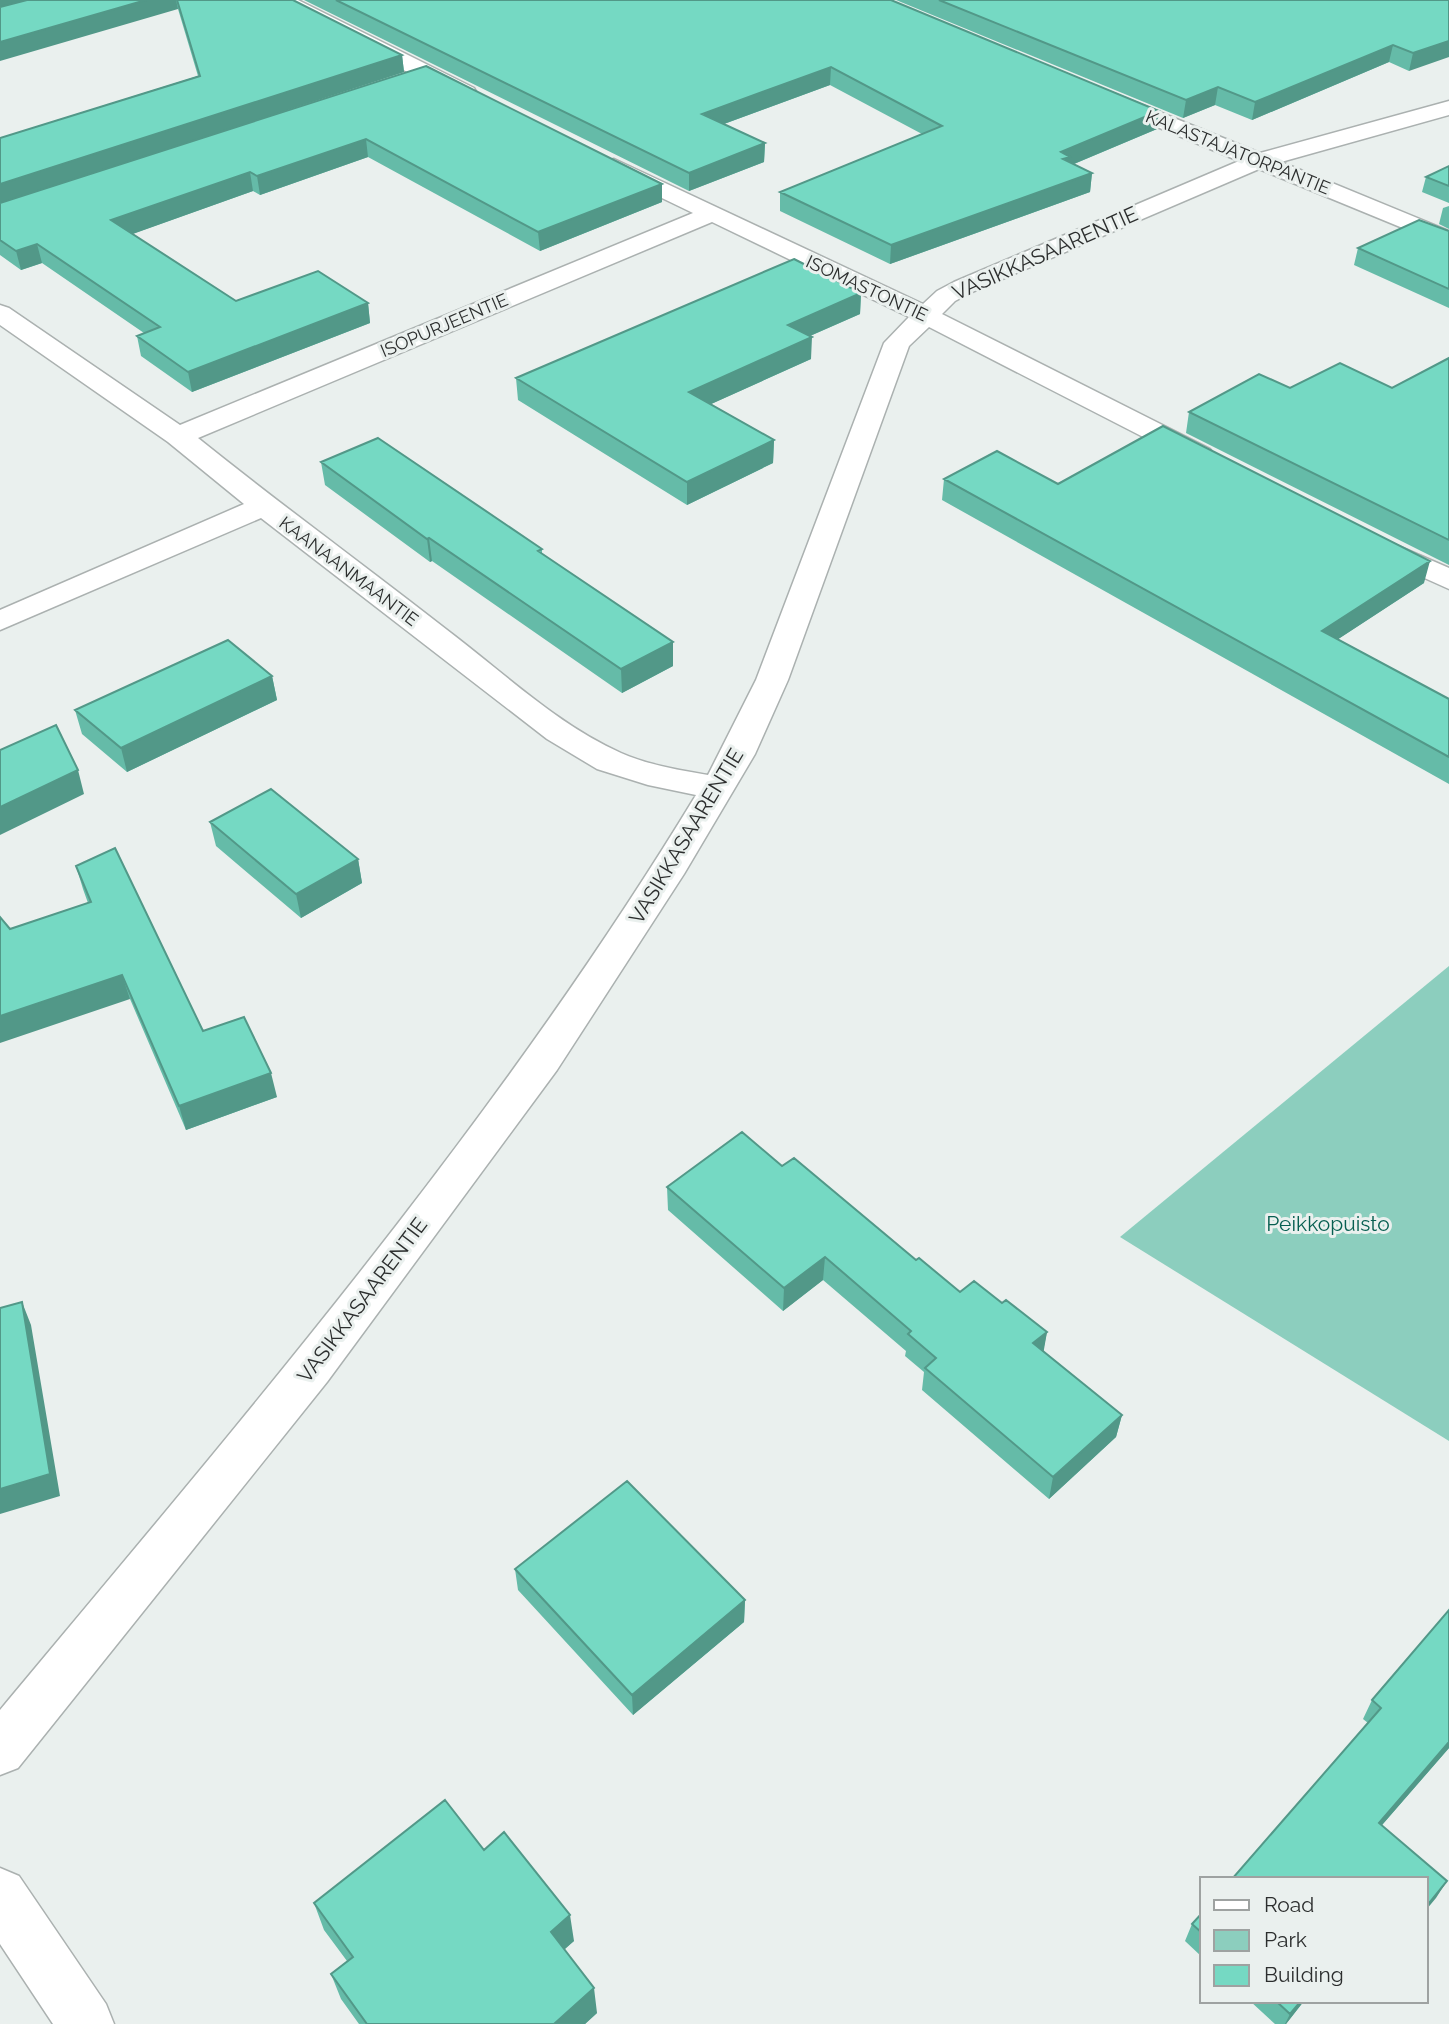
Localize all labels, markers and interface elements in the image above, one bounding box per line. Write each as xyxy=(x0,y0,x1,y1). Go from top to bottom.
street label: KALASTAJATORPANTIE xyxy=(1143,105,1333,199)
street label: VASIKKASAARENTIE xyxy=(948,201,1142,305)
street label: ISOMASTONTIE xyxy=(803,251,931,325)
street label: ISOPURJEENTIE xyxy=(377,289,511,361)
street label: KAANAANMAANTIE xyxy=(275,512,423,630)
street label: VASIKKASAARENTIE xyxy=(624,744,748,928)
park label: Peikkopuisto xyxy=(1266,1211,1390,1236)
street label: VASIKKASAARENTIE xyxy=(292,1212,432,1388)
legend xyxy=(1200,1877,1428,2003)
text: Road xyxy=(1264,1892,1314,1917)
text: Park xyxy=(1264,1927,1307,1952)
text: Building xyxy=(1264,1962,1344,1987)

